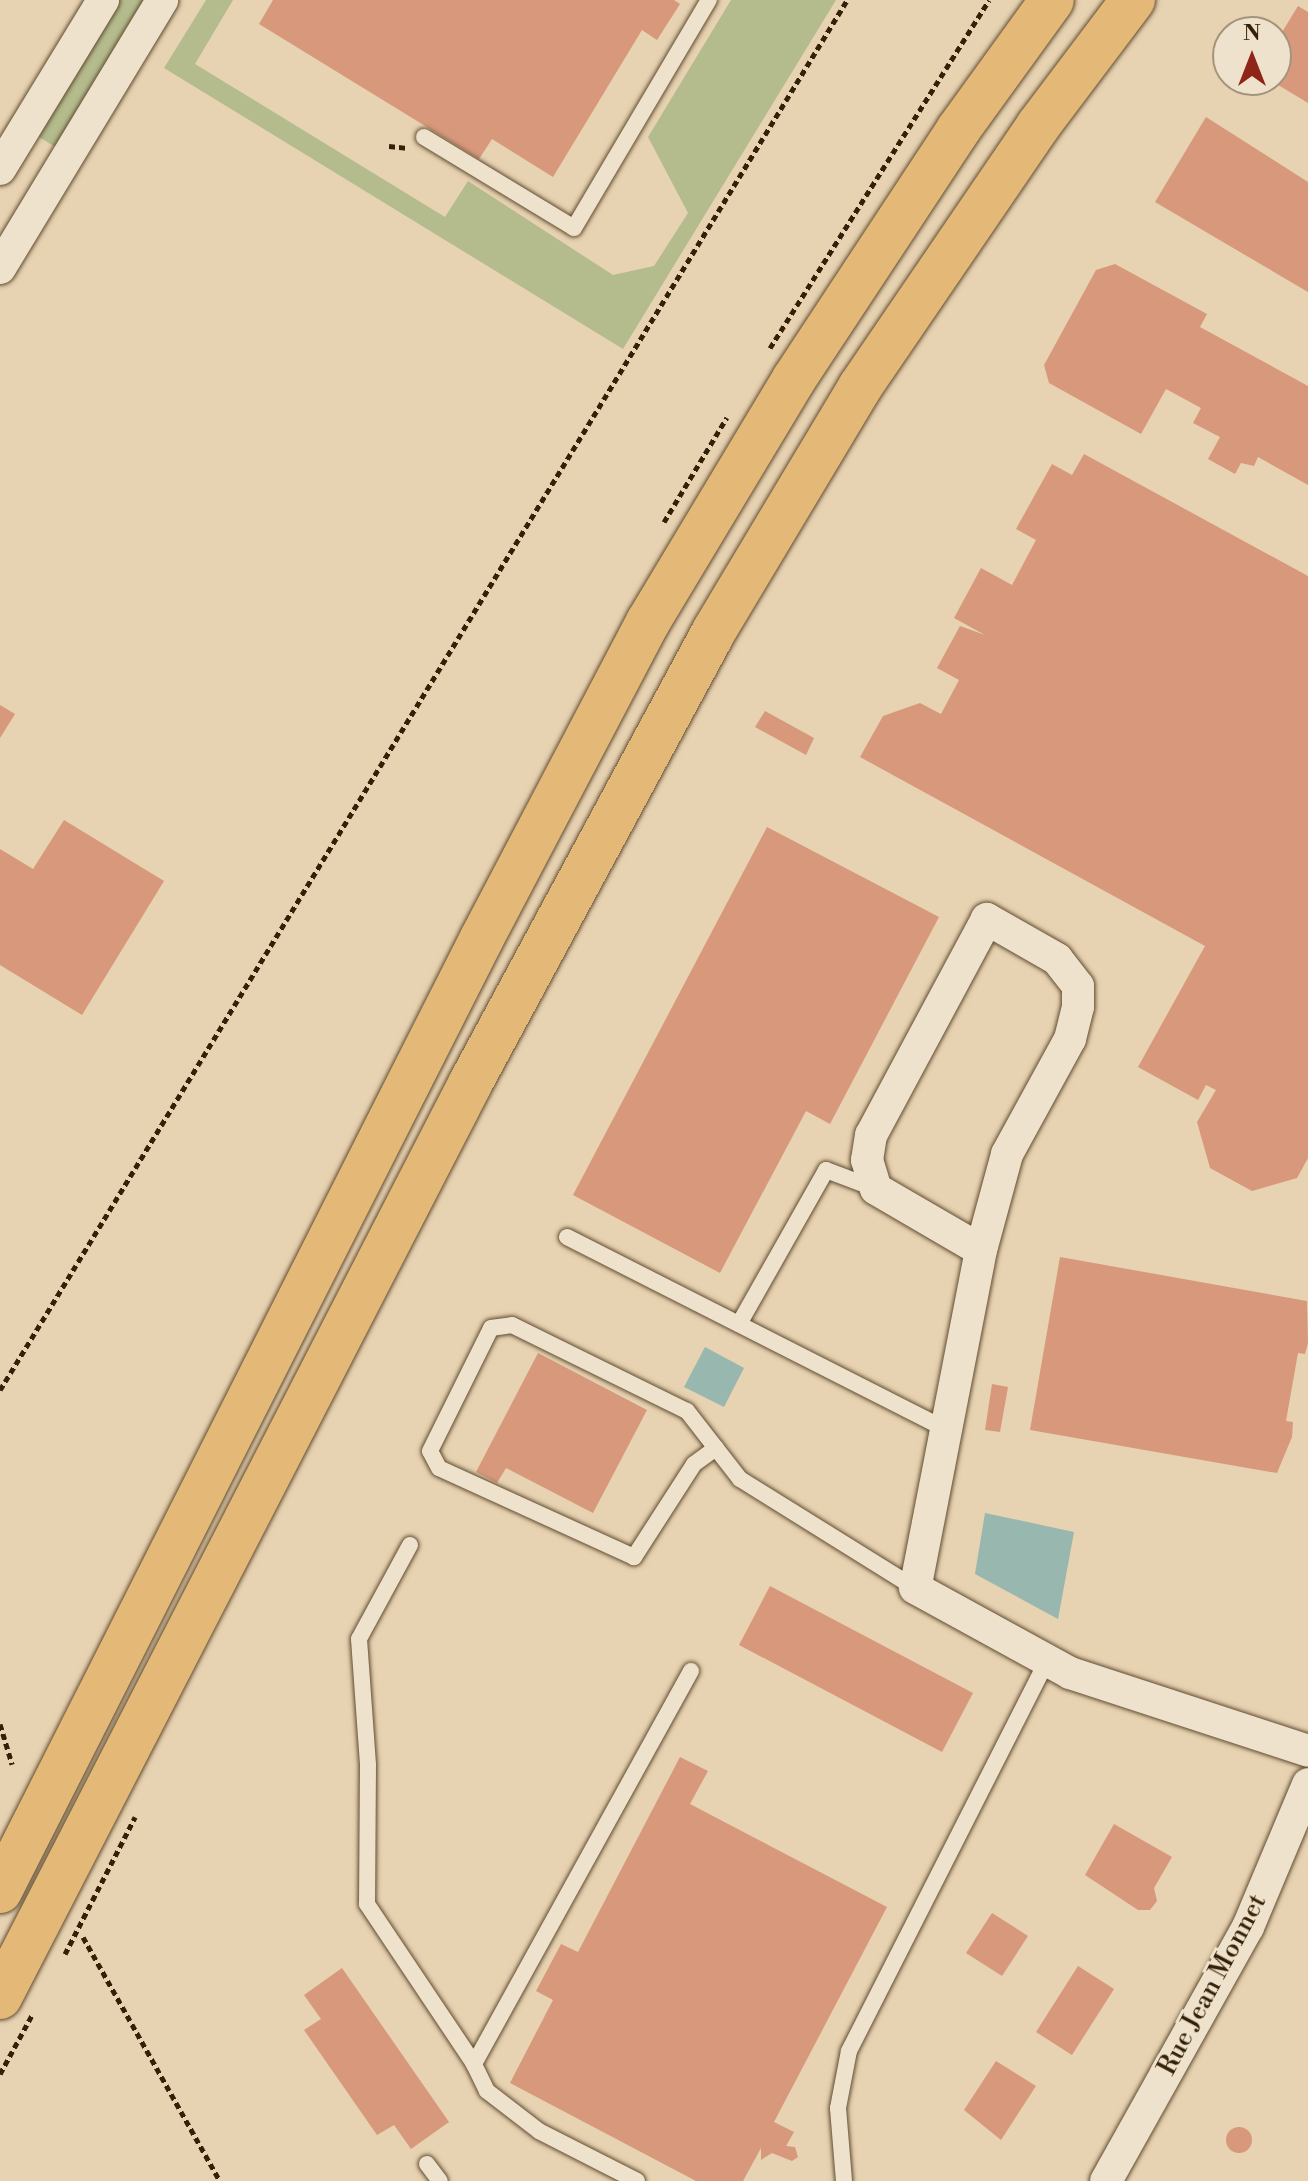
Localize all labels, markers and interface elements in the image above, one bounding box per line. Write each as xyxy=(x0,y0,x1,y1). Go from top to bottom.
north arrow xyxy=(1212,16,1292,96)
text: N xyxy=(1243,20,1261,47)
street label: Rue Jean Monnet xyxy=(1152,1889,1274,2081)

